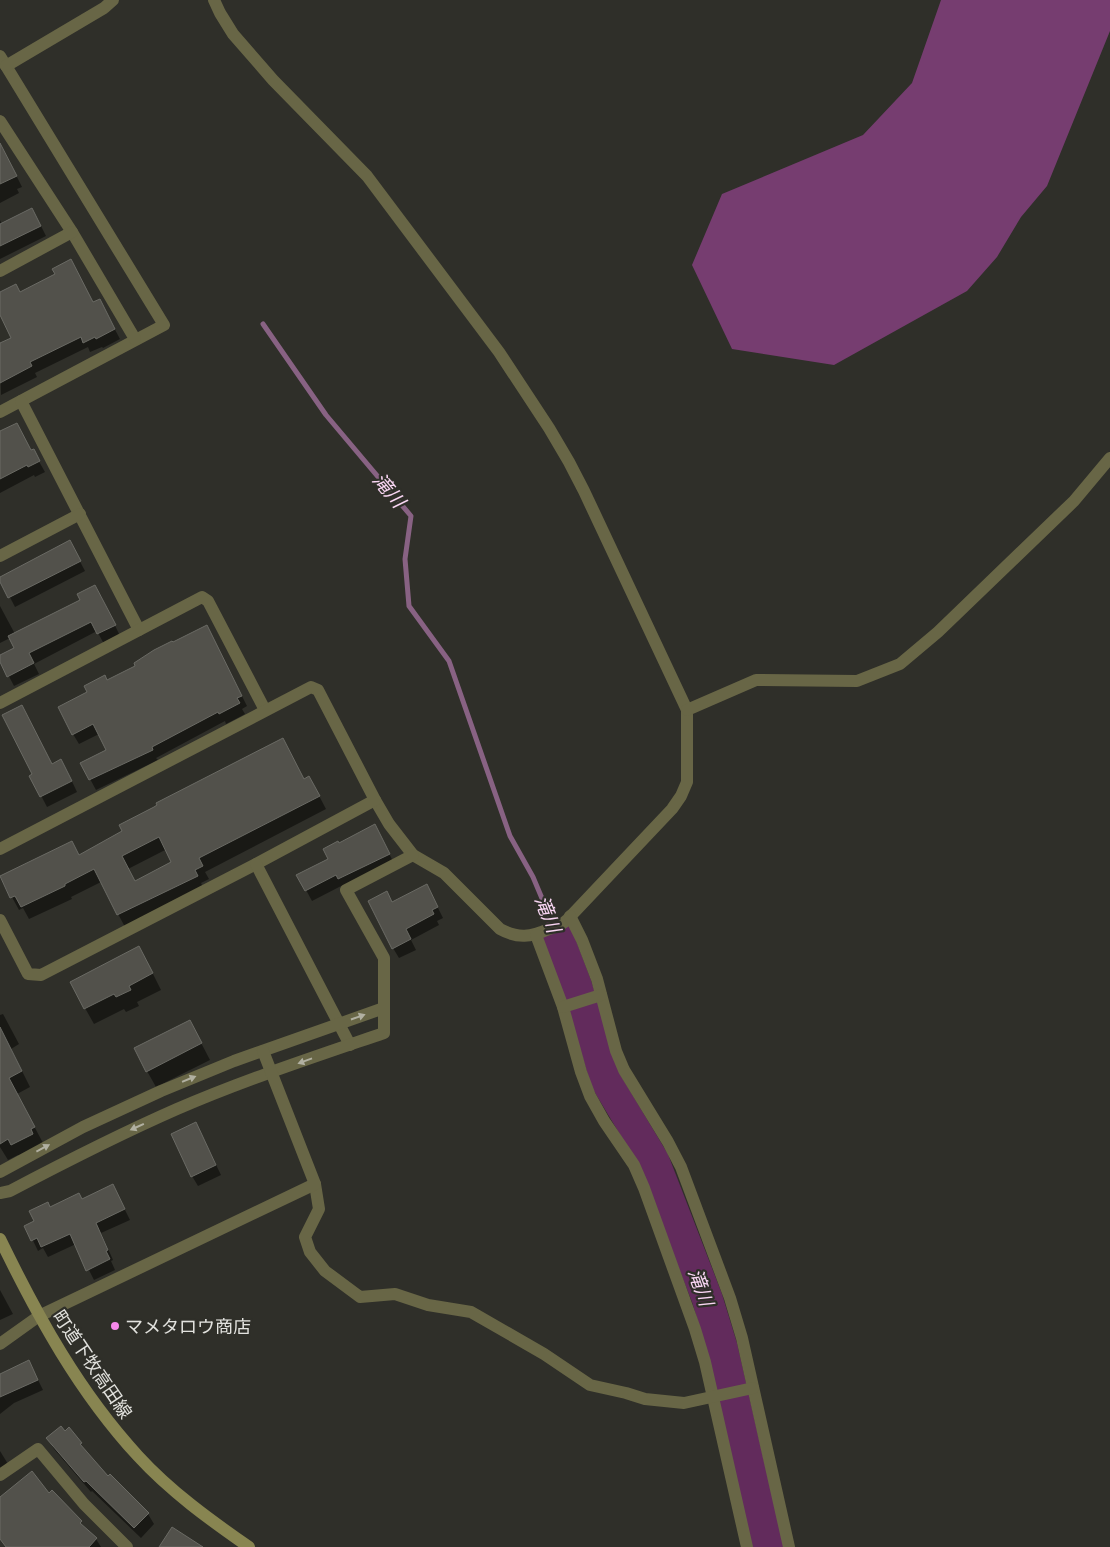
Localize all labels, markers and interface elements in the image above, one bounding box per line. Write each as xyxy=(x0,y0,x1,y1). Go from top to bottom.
water label: 滝川 xyxy=(368,468,411,513)
water label: 滝川 xyxy=(531,892,566,938)
one-way arrow xyxy=(351,1013,366,1021)
one-way arrow xyxy=(297,1058,312,1065)
one-way arrow xyxy=(182,1075,197,1082)
one-way arrow xyxy=(130,1124,144,1132)
one-way arrow xyxy=(35,1144,50,1152)
water label: 滝川 xyxy=(684,1265,719,1310)
street label: 町道下牧高田線 xyxy=(49,1306,137,1422)
place label: マメタロウ商店 xyxy=(125,1316,251,1336)
marker: マメタロウ商店 xyxy=(109,1320,121,1332)

